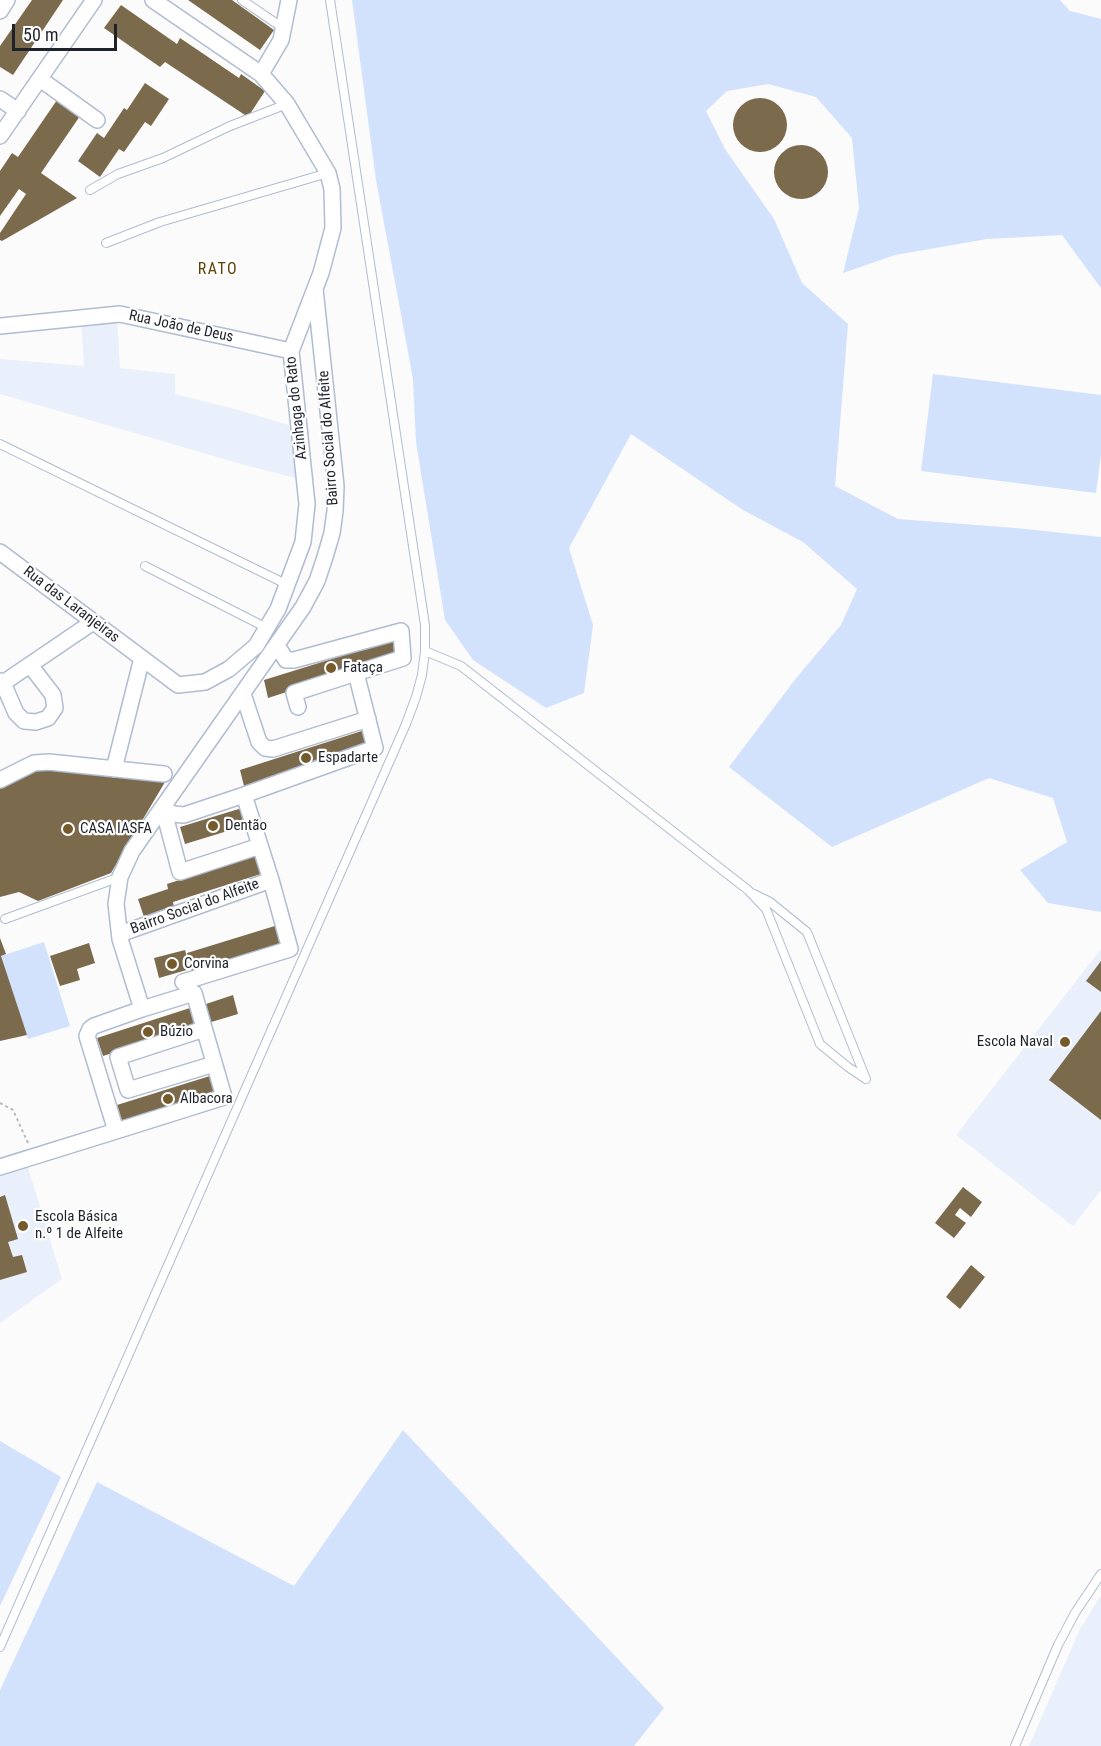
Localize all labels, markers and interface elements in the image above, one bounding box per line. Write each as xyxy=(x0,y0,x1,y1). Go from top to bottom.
scale bar xyxy=(15,12,120,50)
text: 50 m xyxy=(23,24,58,45)
district label: RATO xyxy=(198,260,238,280)
street label: Rua João de Deus xyxy=(127,307,235,347)
street label: Azinhaga do Rato xyxy=(283,355,311,461)
street label: Bairro Social do Alfeite xyxy=(315,370,343,506)
street label: Rua das Laranjeiras xyxy=(19,563,123,647)
place label: Fataça xyxy=(343,659,383,677)
marker: Fataça xyxy=(324,661,338,675)
place label: Espadarte xyxy=(318,749,378,767)
marker: Espadarte xyxy=(299,751,313,765)
place label: Dentão xyxy=(225,817,267,835)
marker: Dentão xyxy=(206,819,220,833)
place label: CASA IASFA xyxy=(80,820,152,838)
marker: CASA IASFA xyxy=(61,822,75,836)
street label: Bairro Social do Alfeite xyxy=(128,875,262,939)
place label: Corvina xyxy=(184,955,229,973)
marker: Corvina xyxy=(165,957,179,971)
place label: Búzio xyxy=(160,1023,193,1041)
marker: Búzio xyxy=(141,1025,155,1039)
place label: Escola Naval xyxy=(977,1033,1053,1051)
marker: Escola Naval xyxy=(1058,1035,1072,1049)
place label: Albacora xyxy=(180,1090,233,1108)
marker: Albacora xyxy=(161,1092,175,1106)
place label: Escola Básica n.º 1 de Alfeite xyxy=(35,1208,123,1243)
marker: Escola Básica n.º 1 de Alfeite xyxy=(16,1219,30,1233)

